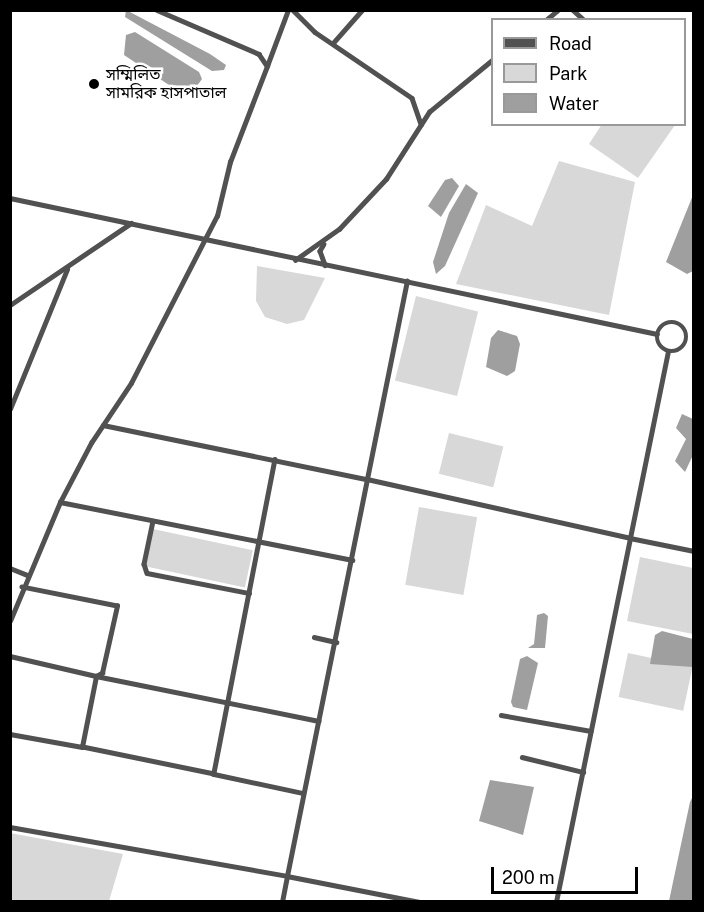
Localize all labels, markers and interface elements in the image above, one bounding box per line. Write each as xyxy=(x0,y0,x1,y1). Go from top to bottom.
legend xyxy=(491,18,686,126)
text: Road xyxy=(549,33,592,54)
text: Park xyxy=(549,63,587,84)
place label: সম্মিলিত সামরিক হাসপাতাল xyxy=(106,65,226,103)
marker: সম্মিলিত সামরিক হাসপাতাল xyxy=(87,77,101,91)
text: Water xyxy=(549,93,599,114)
scale bar xyxy=(494,855,641,893)
text: 200 m xyxy=(502,867,555,888)

